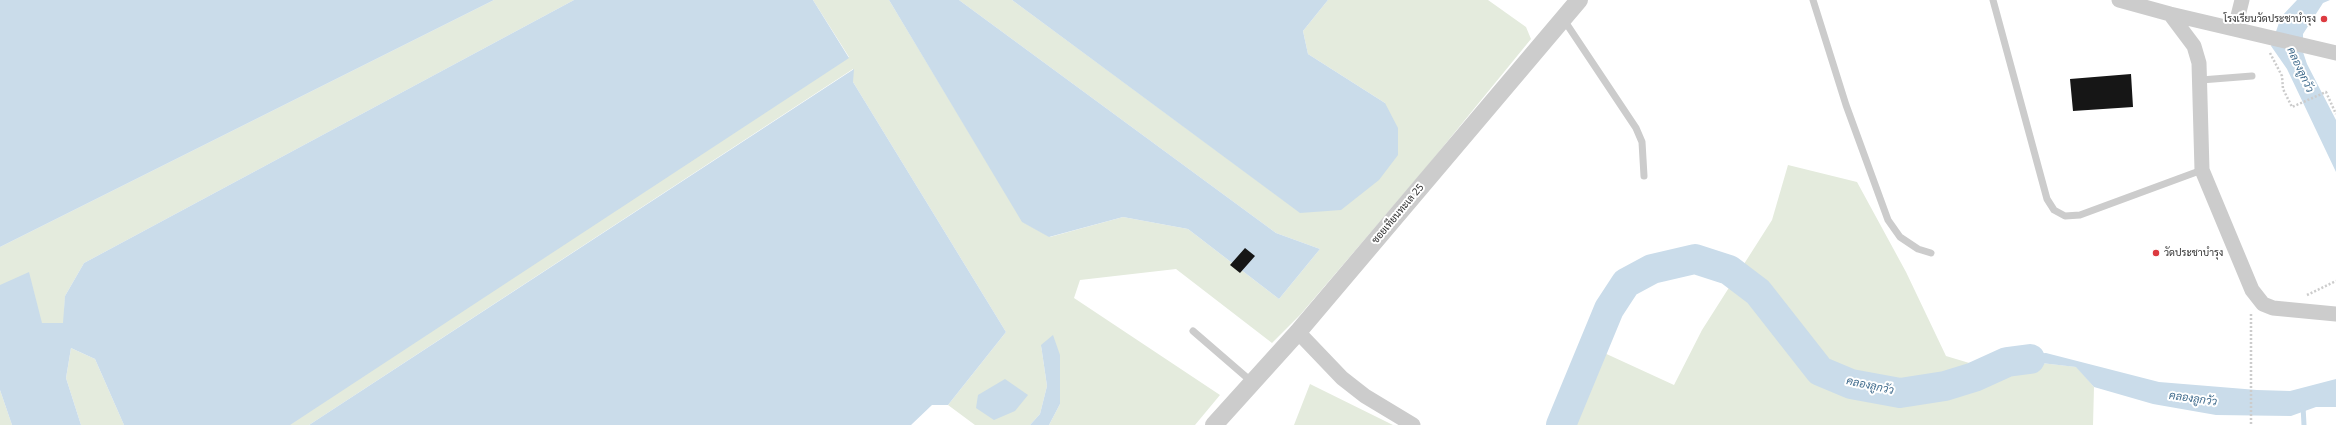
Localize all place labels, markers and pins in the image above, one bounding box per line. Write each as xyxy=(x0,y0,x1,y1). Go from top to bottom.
place label: โรงเรียนวัดประชาบำรุง xyxy=(2223,13,2316,25)
marker: โรงเรียนวัดประชาบำรุง xyxy=(2319,14,2329,24)
place label: วัดประชาบํารุง xyxy=(2164,247,2223,259)
marker: วัดประชาบํารุง xyxy=(2151,248,2161,258)

